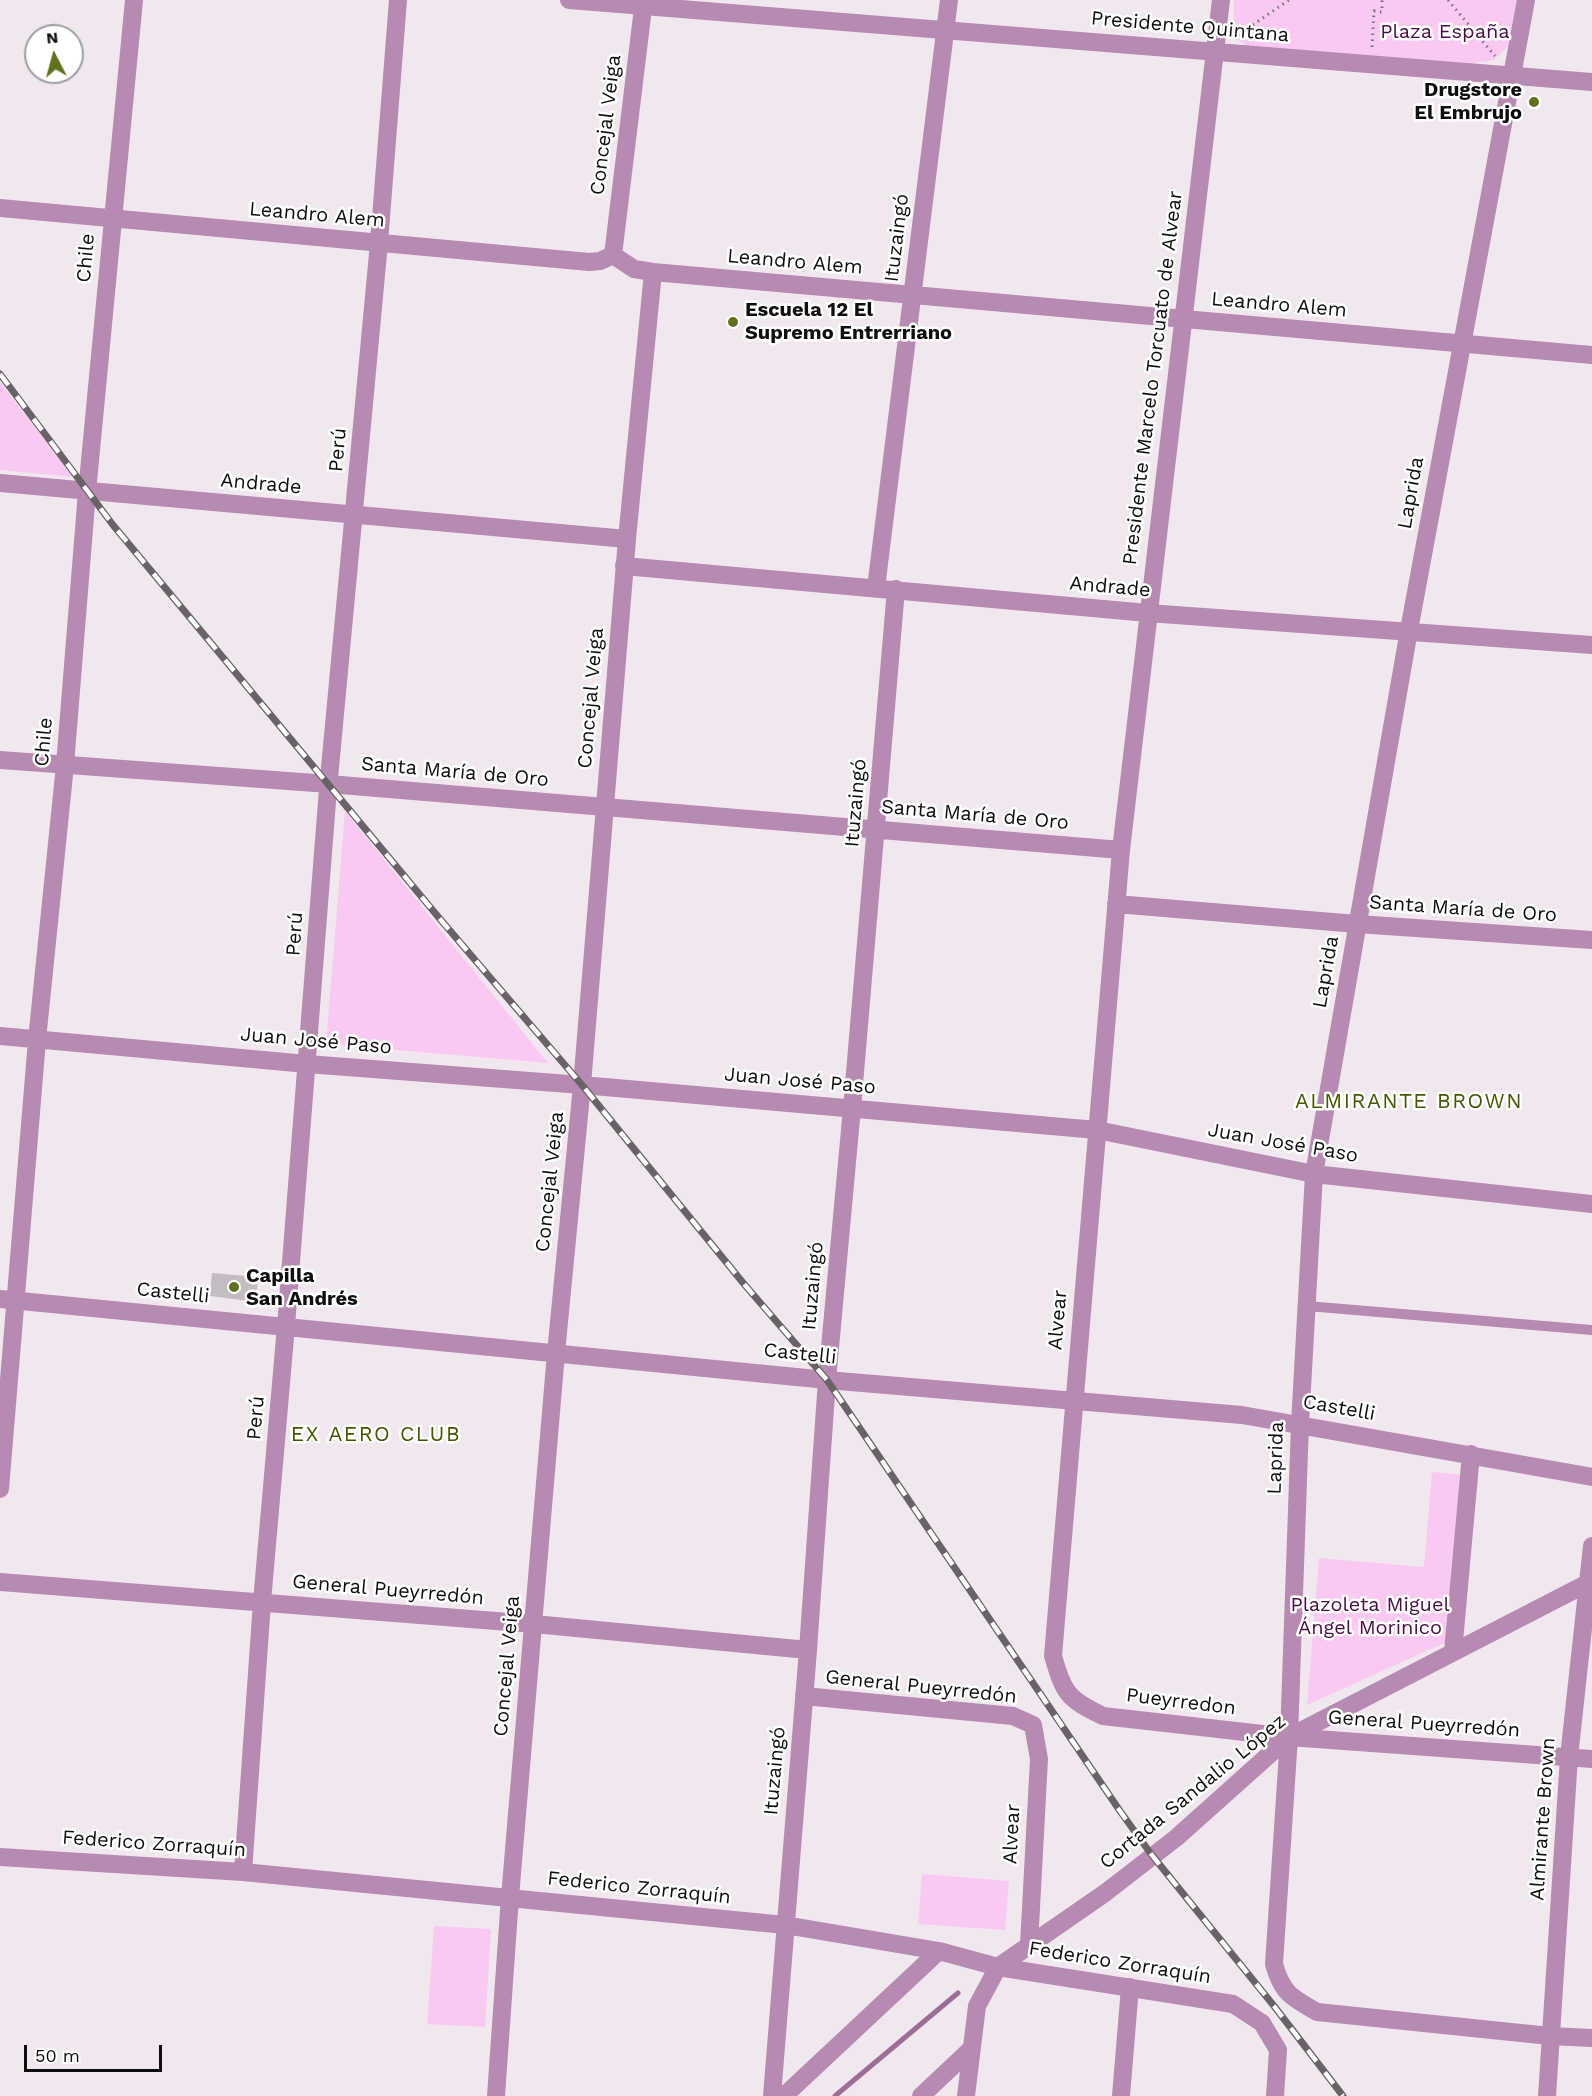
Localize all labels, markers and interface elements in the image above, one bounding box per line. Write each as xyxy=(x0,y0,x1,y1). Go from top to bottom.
street label: Presidente Quintana xyxy=(1090,6,1290,48)
park label: Plaza España xyxy=(1380,20,1510,44)
north arrow xyxy=(24,24,84,84)
text: N xyxy=(45,28,59,48)
street label: Concejal Veiga xyxy=(585,53,627,197)
place label: Drugstore El Embrujo xyxy=(1414,78,1522,125)
marker: Drugstore El Embrujo xyxy=(1527,95,1541,109)
street label: Presidente Marcelo Torcuato de Alvear xyxy=(1118,189,1188,567)
street label: Ituzaingó xyxy=(880,192,914,284)
street label: Leandro Alem xyxy=(248,197,386,233)
street label: Chile xyxy=(72,233,100,283)
street label: Leandro Alem xyxy=(726,244,864,280)
street label: Leandro Alem xyxy=(1210,287,1348,323)
place label: Escuela 12 El Supremo Entrerriano xyxy=(745,298,952,345)
marker: Escuela 12 El Supremo Entrerriano xyxy=(726,315,740,329)
street label: Perú xyxy=(324,427,352,473)
street label: Laprida xyxy=(1393,455,1429,531)
street label: Andrade xyxy=(219,468,303,500)
street label: Andrade xyxy=(1068,571,1152,603)
street label: Concejal Veiga xyxy=(573,627,609,769)
street label: Chile xyxy=(30,717,58,767)
street label: Santa María de Oro xyxy=(360,752,550,792)
street label: Ituzaingó xyxy=(840,758,872,848)
street label: Santa María de Oro xyxy=(880,795,1070,835)
street label: Santa María de Oro xyxy=(1368,890,1558,928)
street label: Perú xyxy=(281,911,309,957)
street label: Laprida xyxy=(1308,934,1344,1010)
street label: Juan José Paso xyxy=(239,1022,393,1060)
street label: Juan José Paso xyxy=(723,1062,877,1100)
district label: ALMIRANTE BROWN xyxy=(1295,1089,1523,1115)
street label: Concejal Veiga xyxy=(531,1110,569,1254)
street label: Juan José Paso xyxy=(1206,1118,1360,1168)
street label: Ituzaingó xyxy=(797,1241,829,1331)
place label: Capilla San Andrés xyxy=(246,1264,358,1311)
street label: Castelli xyxy=(135,1277,211,1309)
marker: Capilla San Andrés xyxy=(227,1280,241,1294)
street label: Alvear xyxy=(1043,1289,1073,1351)
street label: Castelli xyxy=(762,1338,838,1370)
street label: Castelli xyxy=(1301,1390,1377,1426)
street label: Perú xyxy=(242,1395,270,1441)
street label: Laprida xyxy=(1263,1421,1289,1495)
district label: EX AERO CLUB xyxy=(291,1422,461,1448)
street label: General Pueyrredón xyxy=(291,1570,485,1610)
park label: Plazoleta Miguel Ángel Morinico xyxy=(1290,1593,1450,1640)
street label: Concejal Veiga xyxy=(489,1595,525,1737)
street label: General Pueyrredón xyxy=(824,1665,1018,1709)
street label: Pueyrredon xyxy=(1125,1683,1237,1721)
street label: General Pueyrredón xyxy=(1327,1705,1521,1743)
street label: Cortada Sandalio López xyxy=(1095,1710,1291,1874)
street label: Ituzaingó xyxy=(759,1726,791,1816)
street label: Almirante Brown xyxy=(1525,1737,1561,1901)
street label: Alvear xyxy=(998,1803,1026,1865)
street label: Federico Zorraquín xyxy=(61,1826,247,1862)
street label: Federico Zorraquín xyxy=(546,1866,732,1910)
street label: Federico Zorraquín xyxy=(1027,1937,1213,1989)
scale bar xyxy=(27,2033,165,2071)
text: 50 m xyxy=(35,2045,80,2066)

